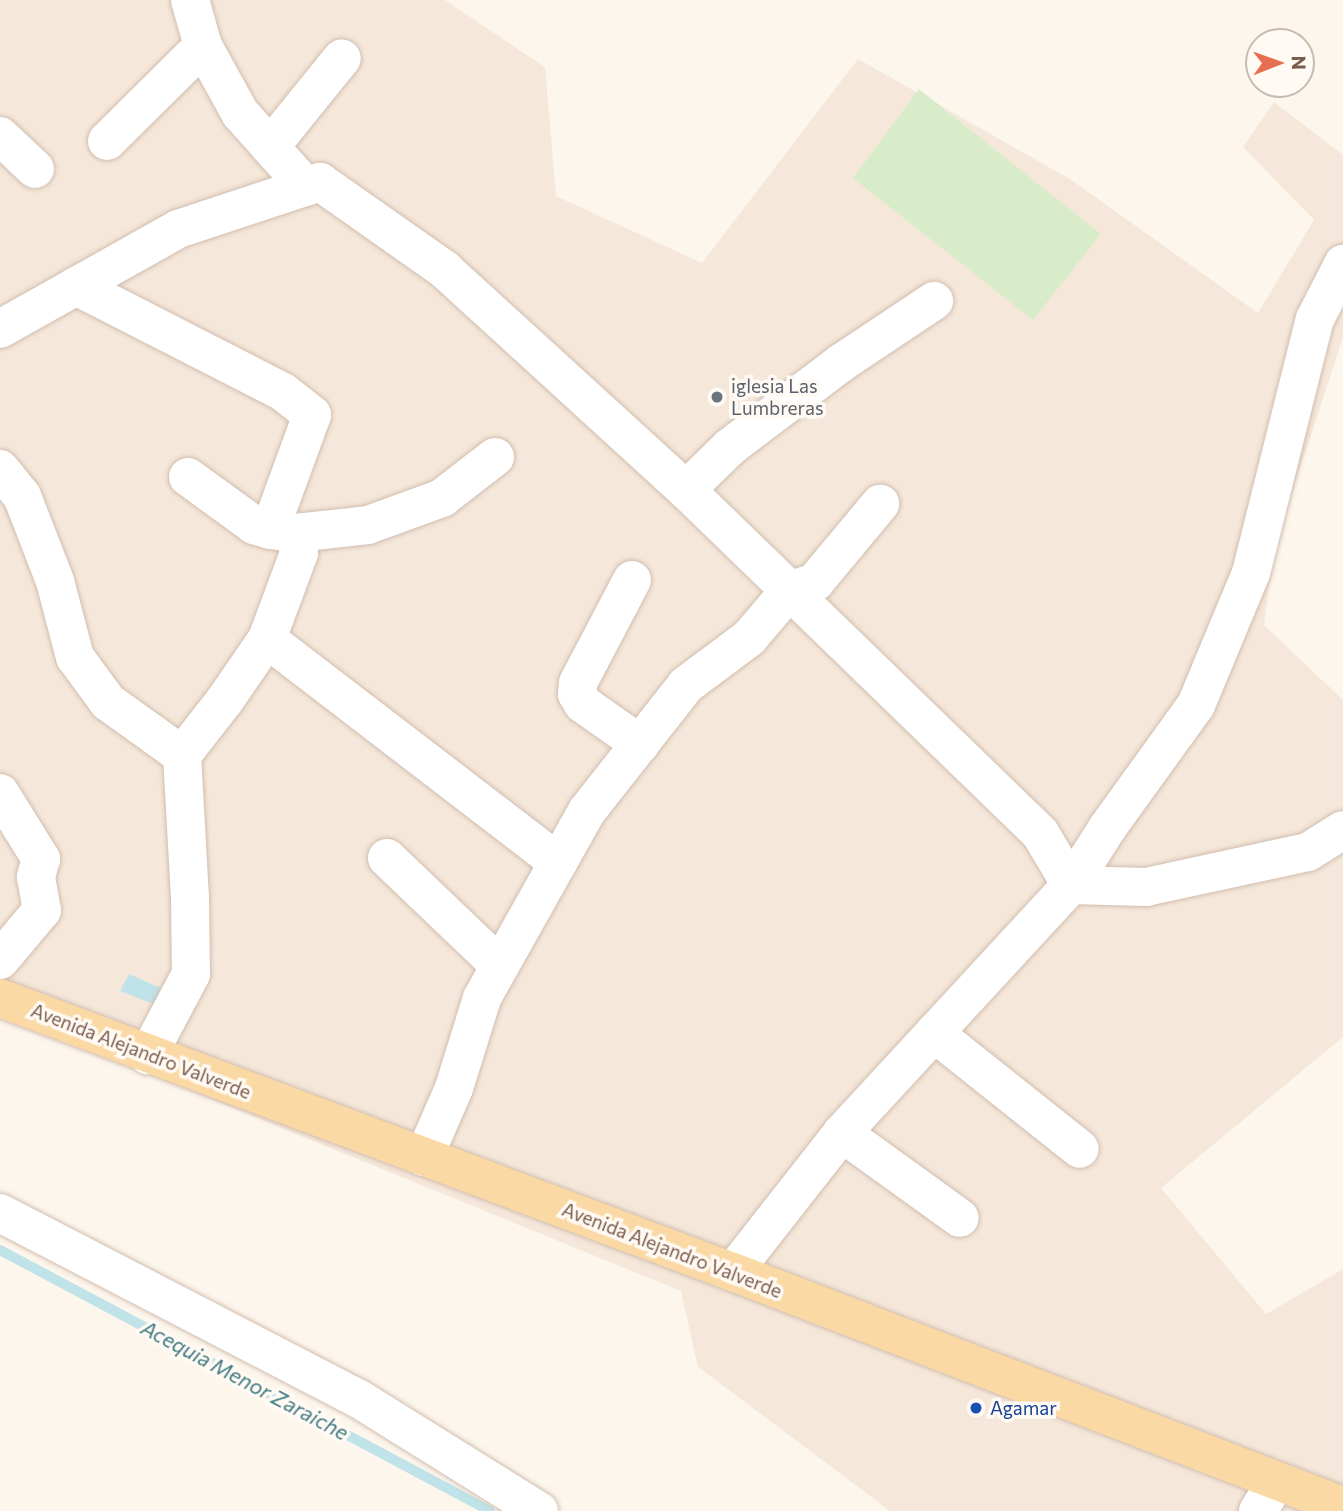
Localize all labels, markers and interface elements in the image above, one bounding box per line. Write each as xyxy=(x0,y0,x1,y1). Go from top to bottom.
north arrow xyxy=(1245,28,1315,98)
text: N xyxy=(1288,55,1311,70)
place label: iglesia Las Lumbreras xyxy=(731,375,824,419)
marker: iglesia Las Lumbreras xyxy=(709,389,725,405)
street label: Avenida Alejandro Valverde xyxy=(28,999,254,1103)
street label: Avenida Alejandro Valverde xyxy=(559,1198,785,1302)
water label: Acequia Menor Zaraiche xyxy=(137,1315,353,1445)
place label: Agamar xyxy=(990,1397,1057,1419)
marker: Agamar xyxy=(968,1400,984,1416)

